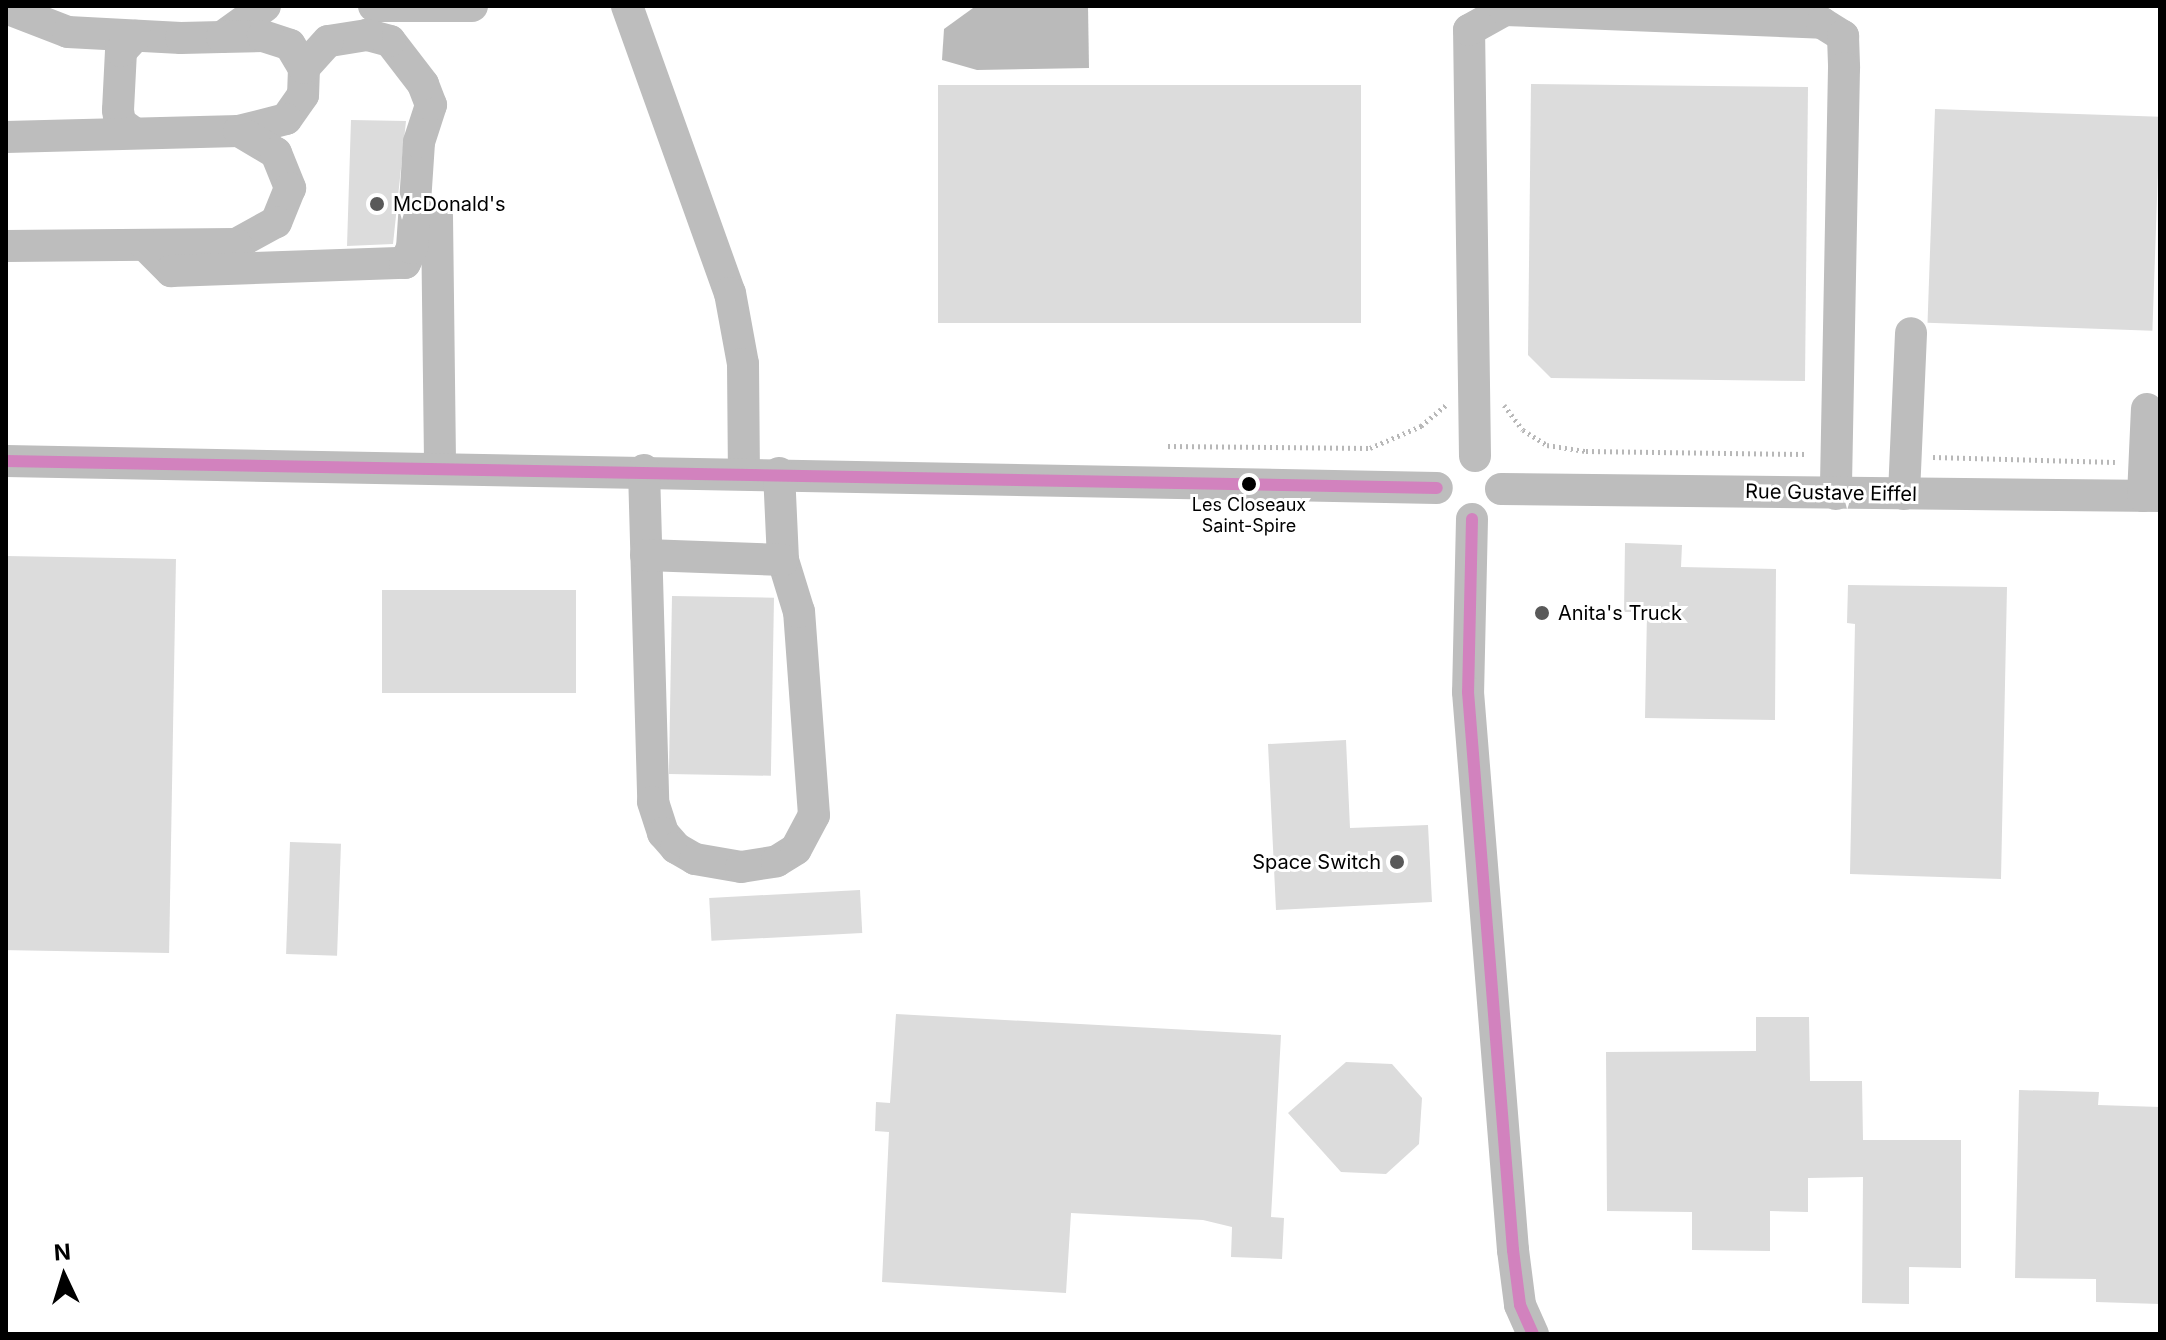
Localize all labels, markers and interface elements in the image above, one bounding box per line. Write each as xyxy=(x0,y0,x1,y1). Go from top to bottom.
place label: McDonald's xyxy=(393,192,506,216)
marker: McDonald's xyxy=(368,195,386,213)
marker: Les Closeaux Saint-Spire xyxy=(1241,476,1257,492)
street label: Rue Gustave Eiffel xyxy=(1745,480,1917,506)
place label: Les Closeaux Saint-Spire xyxy=(1192,495,1306,538)
place label: Anita's Truck xyxy=(1558,601,1682,625)
marker: Anita's Truck xyxy=(1533,604,1551,622)
place label: Space Switch xyxy=(1252,850,1381,874)
marker: Space Switch xyxy=(1388,853,1406,871)
north arrow xyxy=(24,1236,104,1316)
text: N xyxy=(53,1239,72,1266)

